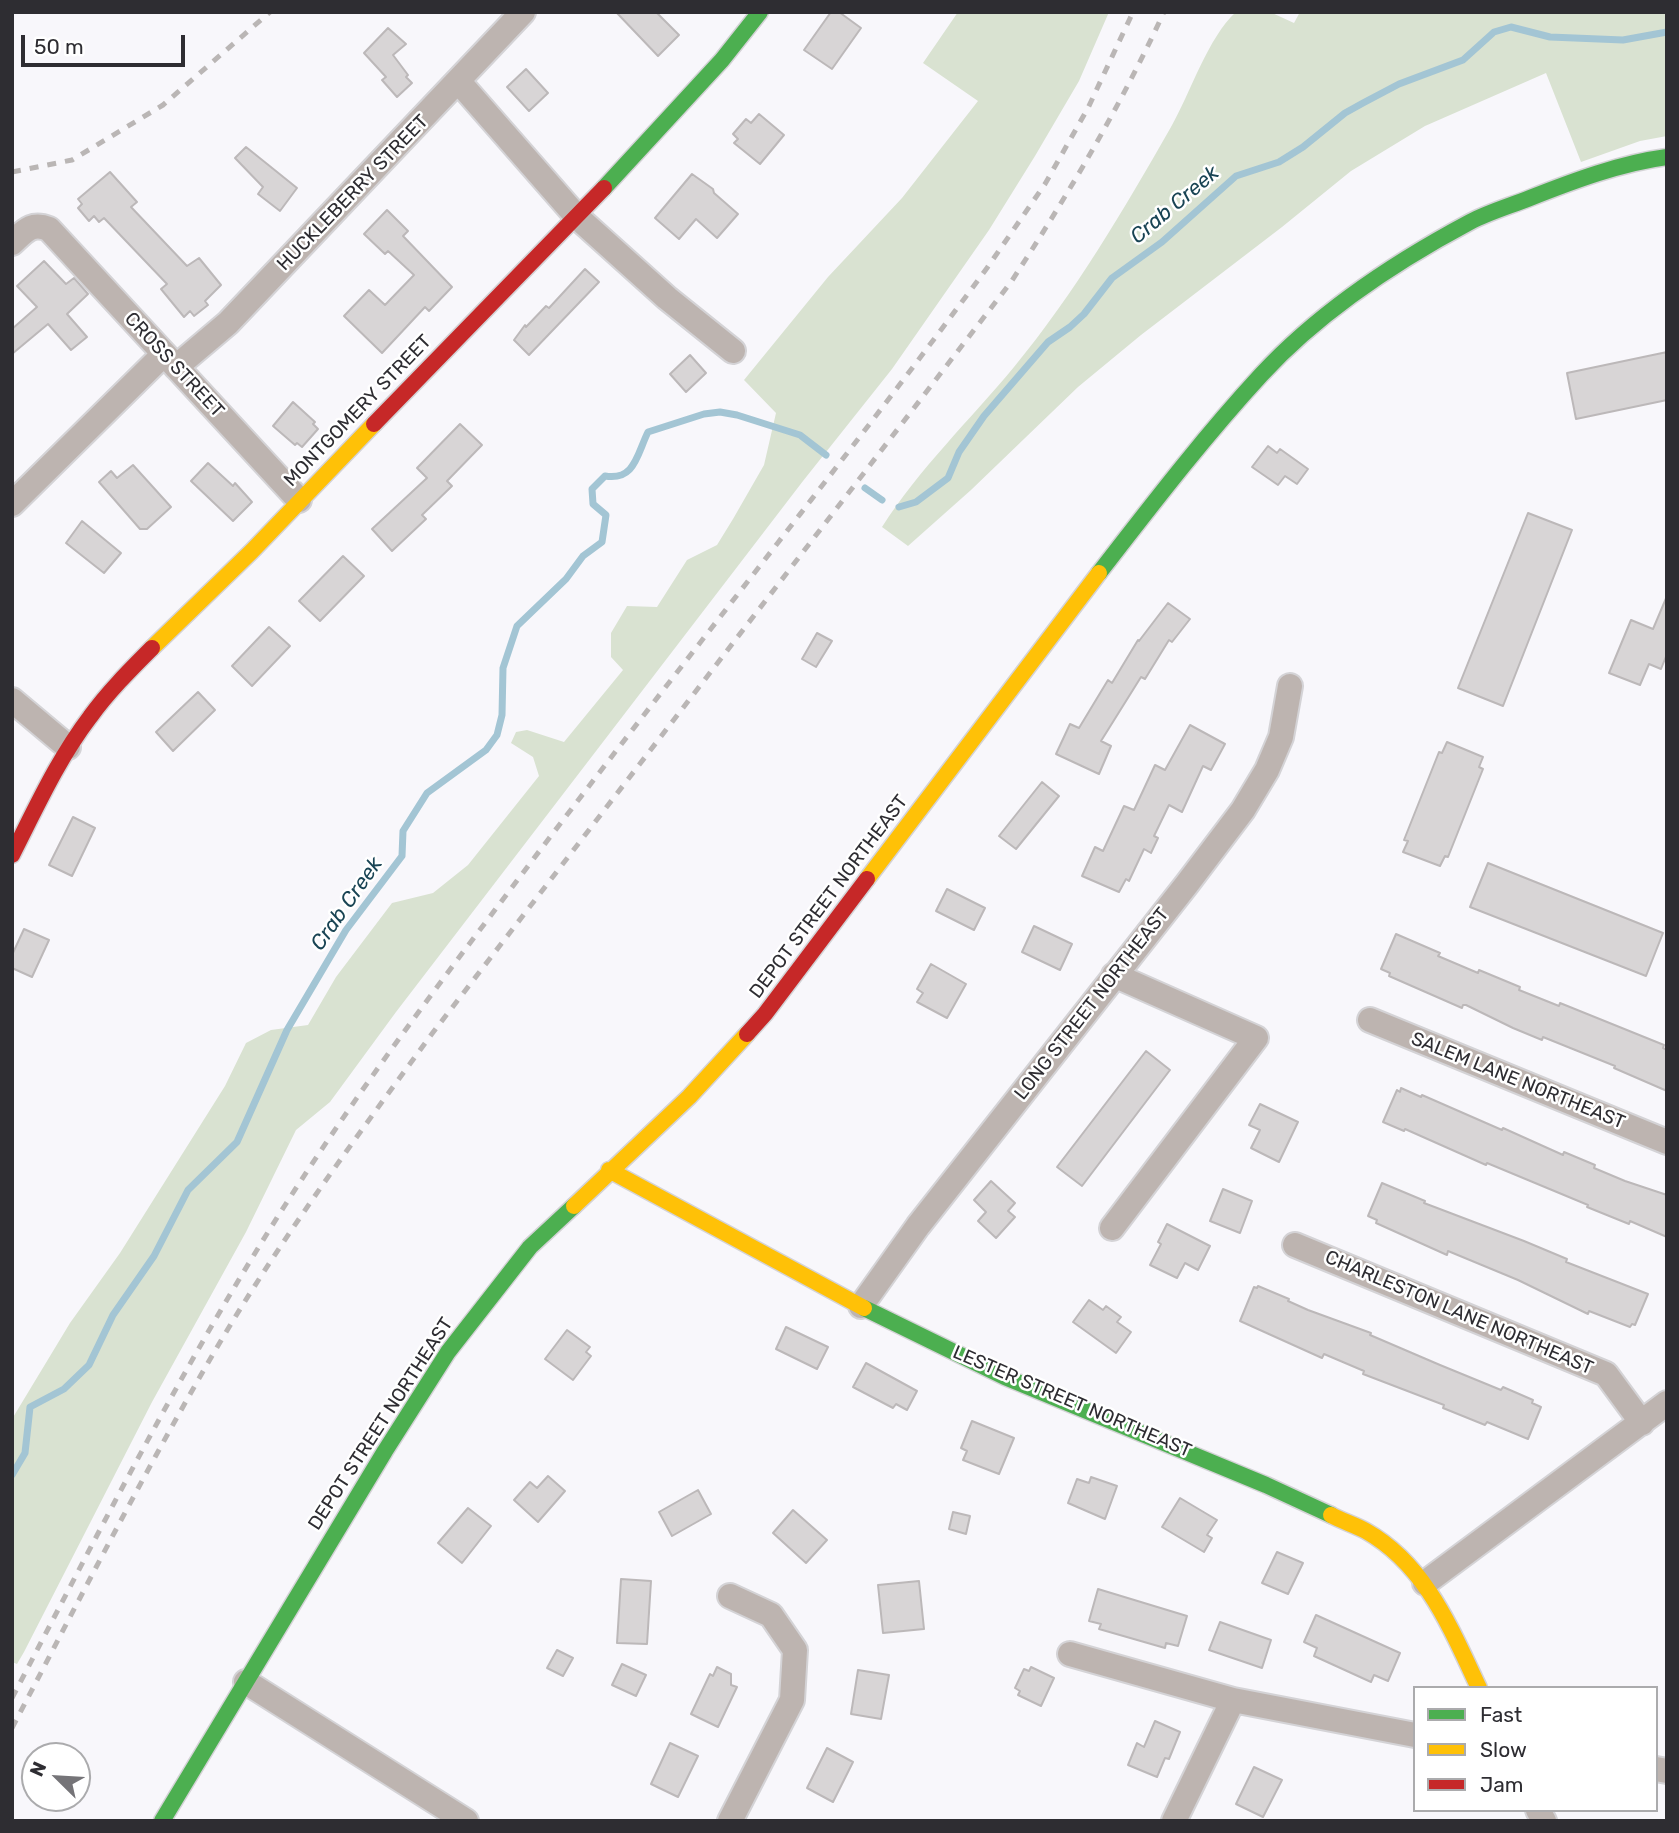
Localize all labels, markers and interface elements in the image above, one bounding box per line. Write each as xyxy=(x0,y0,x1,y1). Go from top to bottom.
scale bar xyxy=(24,21,189,65)
text: 50 m xyxy=(34,34,84,59)
street label: HUCKLEBERRY STREET xyxy=(273,110,433,276)
water label: Crab Creek xyxy=(1125,161,1225,249)
street label: CROSS STREET xyxy=(119,308,229,422)
street label: MONTGOMERY STREET xyxy=(280,330,436,492)
street label: DEPOT STREET NORTHEAST xyxy=(745,791,913,1003)
water label: Crab Creek xyxy=(306,852,388,956)
street label: LONG STREET NORTHEAST xyxy=(1010,903,1174,1105)
street label: SALEM LANE NORTHEAST xyxy=(1408,1028,1628,1134)
street label: CHARLESTON LANE NORTHEAST xyxy=(1321,1246,1597,1380)
street label: DEPOT STREET NORTHEAST xyxy=(304,1314,458,1534)
street label: LESTER STREET NORTHEAST xyxy=(949,1341,1195,1463)
legend xyxy=(1413,1686,1658,1812)
text: Fast xyxy=(1480,1702,1522,1727)
text: Slow xyxy=(1480,1737,1527,1762)
north arrow xyxy=(21,1742,91,1812)
text: N xyxy=(25,1758,51,1780)
text: Jam xyxy=(1480,1772,1524,1797)

